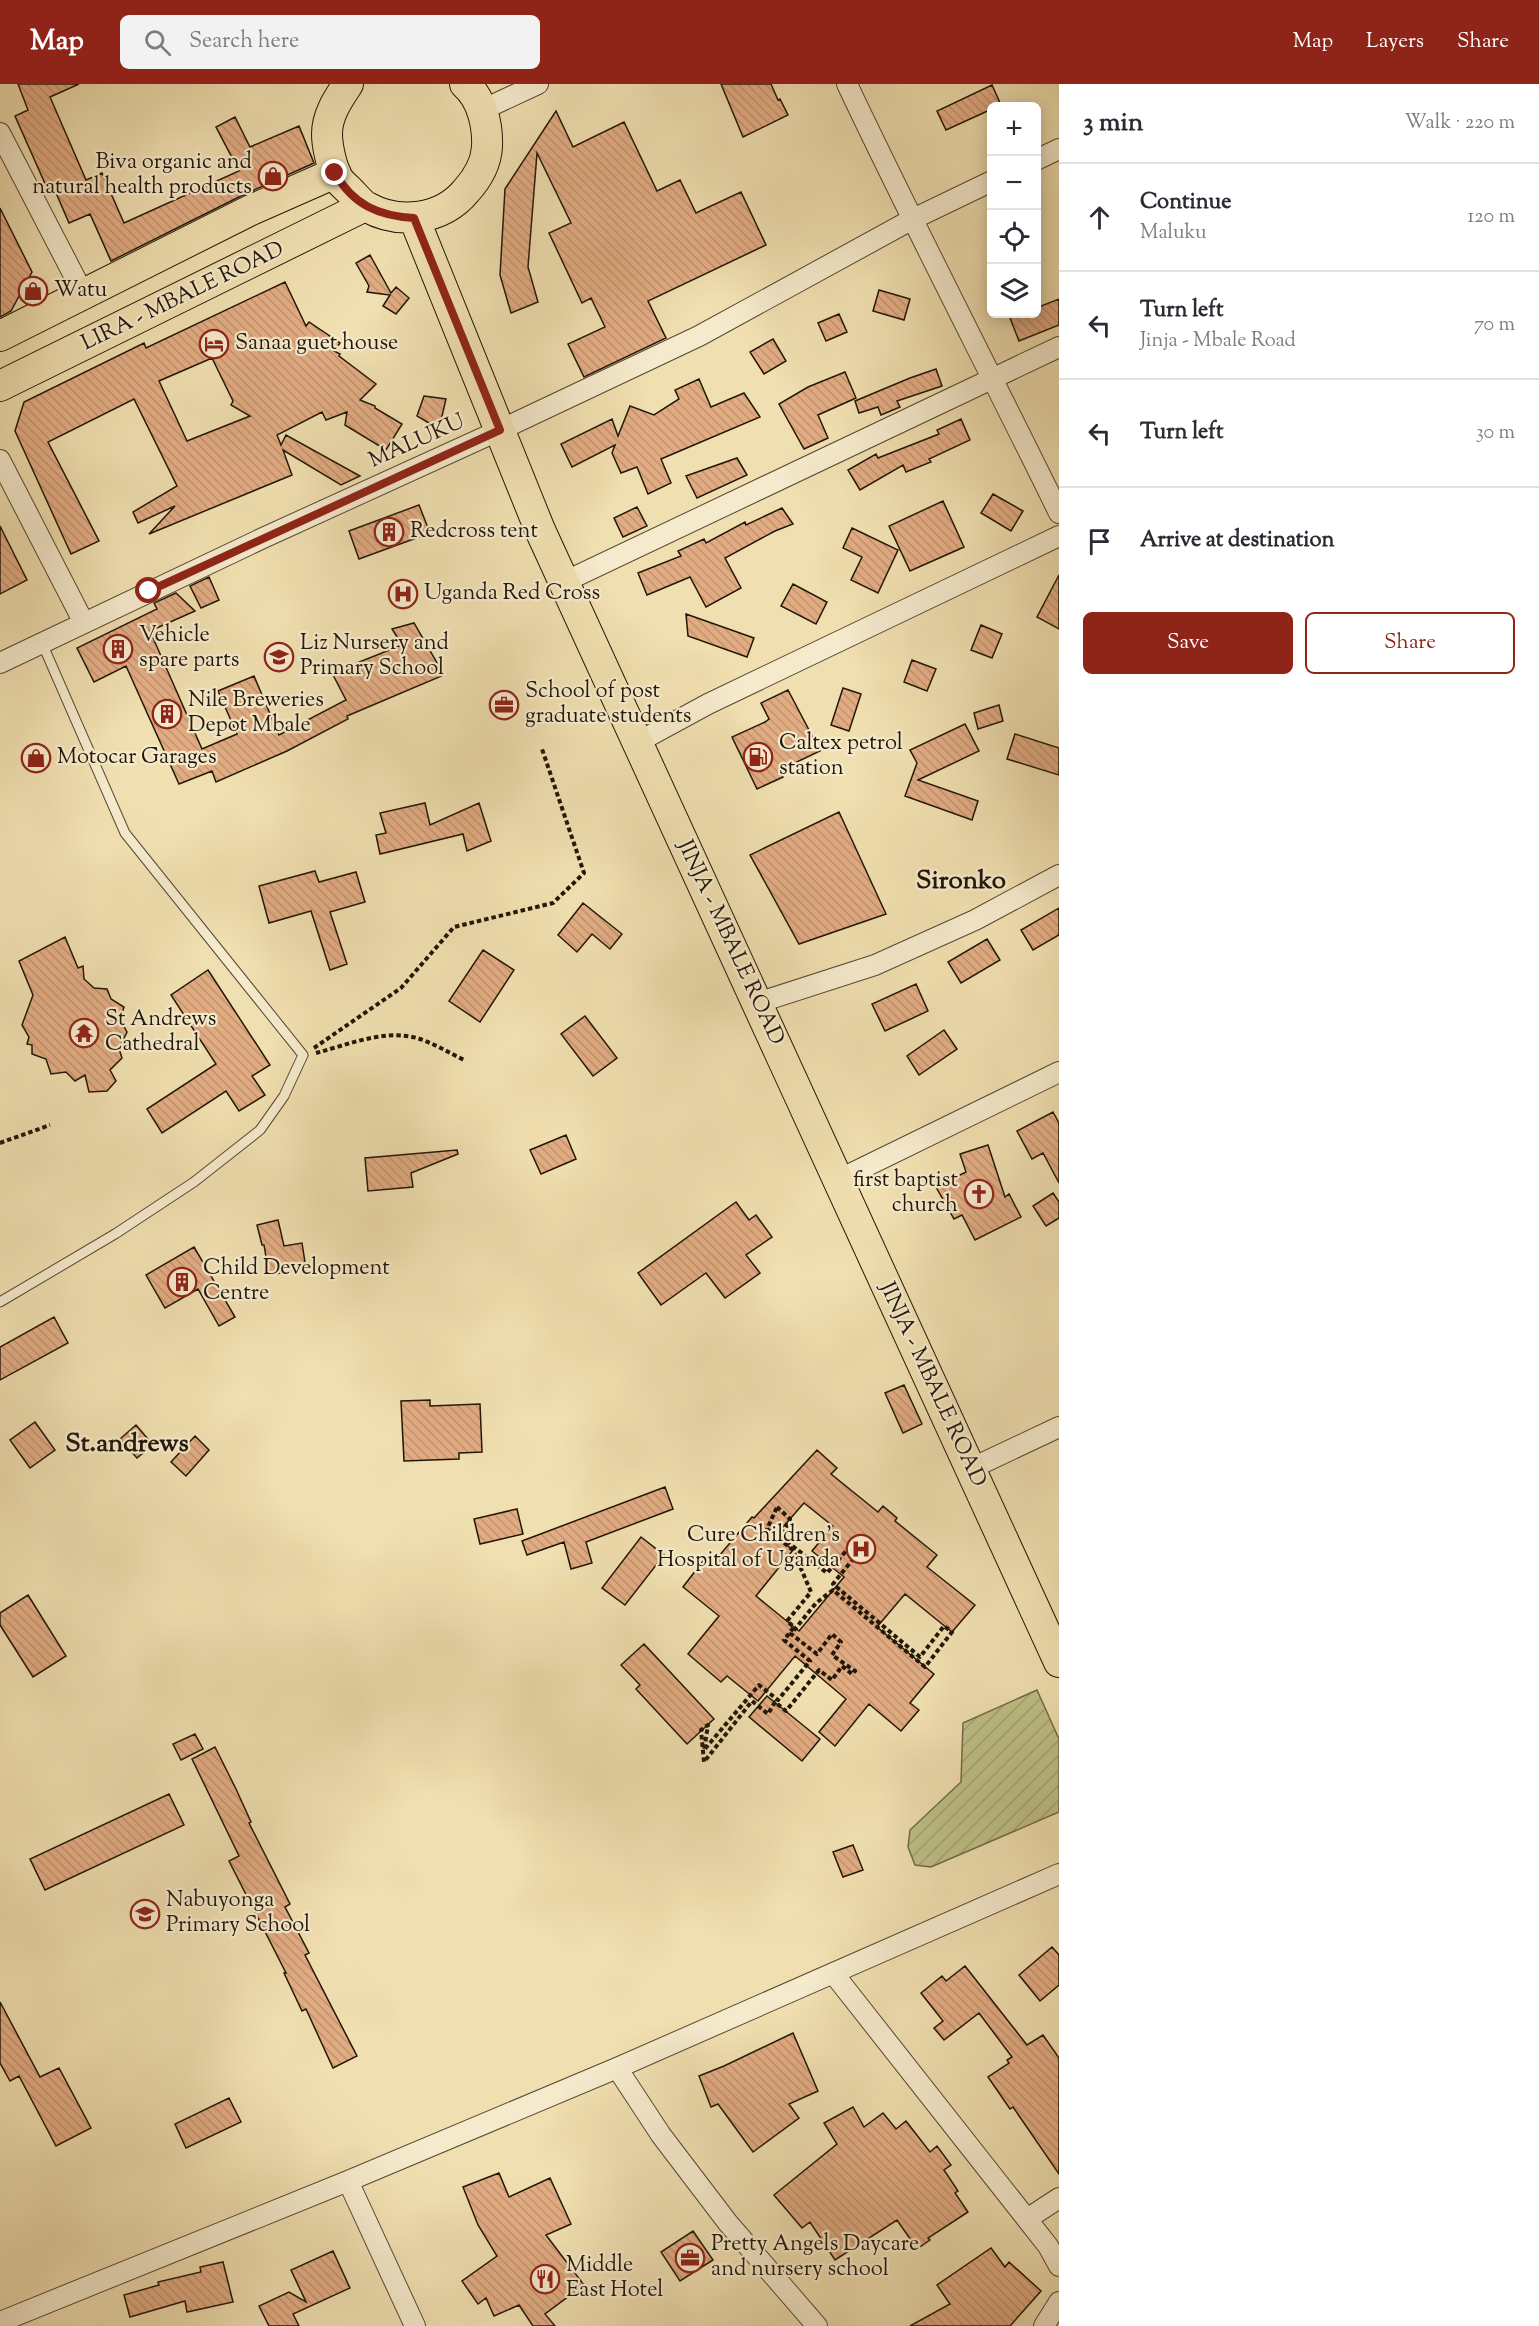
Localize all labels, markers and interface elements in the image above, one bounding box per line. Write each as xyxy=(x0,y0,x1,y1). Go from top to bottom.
search box xyxy=(120,15,540,69)
text: Map xyxy=(30,22,84,62)
icon: search xyxy=(141,26,174,59)
text: Search here xyxy=(189,26,299,58)
text: Map xyxy=(1293,27,1333,57)
text: Layers xyxy=(1366,27,1424,57)
text: Share xyxy=(1457,27,1509,57)
map controls xyxy=(987,102,1041,318)
button: + xyxy=(987,102,1041,156)
text: 3 min xyxy=(1083,105,1143,142)
text: Walk · 220 m xyxy=(1404,109,1515,138)
place label: Biva organic and natural health products xyxy=(32,147,252,204)
button: − xyxy=(987,156,1041,210)
route end xyxy=(321,159,347,185)
shop icon: Biva organic and natural health products xyxy=(257,160,289,192)
text: Continue xyxy=(1140,187,1231,219)
icon: ahead xyxy=(1083,201,1116,234)
text: 120 m xyxy=(1467,203,1515,232)
button: locate xyxy=(987,210,1041,264)
text: Maluku xyxy=(1140,219,1207,248)
street label: LIRA - MBALE ROAD xyxy=(76,234,290,360)
button: layers xyxy=(987,264,1041,318)
shop icon: Watu xyxy=(17,275,49,307)
place label: Watu xyxy=(54,275,108,307)
text: Turn left xyxy=(1140,295,1223,327)
icon: left xyxy=(1083,309,1116,342)
text: 70 m xyxy=(1474,311,1515,340)
text: Jinja - Mbale Road xyxy=(1140,327,1296,356)
hotel icon: Sanaa guet house xyxy=(198,328,230,360)
place label: Sanaa guet house xyxy=(235,328,398,360)
street label: MALUKU xyxy=(364,407,470,477)
icon: left xyxy=(1083,417,1116,450)
text: Turn left xyxy=(1140,417,1223,449)
text: 30 m xyxy=(1476,419,1515,448)
building icon: Redcross tent xyxy=(373,516,405,548)
place label: Redcross tent xyxy=(410,516,538,548)
icon: arrive xyxy=(1083,525,1116,558)
text: Arrive at destination xyxy=(1140,525,1335,557)
route start xyxy=(135,577,161,603)
hospital icon: Uganda Red Cross xyxy=(387,578,419,610)
place label: Uganda Red Cross xyxy=(424,578,600,610)
button: Save xyxy=(1083,612,1293,674)
button: Share xyxy=(1305,612,1515,674)
place label: Vehicle spare parts xyxy=(139,620,239,677)
place label: Liz Nursery and Primary School xyxy=(300,628,449,685)
building icon: Vehicle spare parts xyxy=(102,633,134,665)
school or university icon: Liz Nursery and Primary School xyxy=(263,641,295,673)
place label: School of post graduate students xyxy=(525,676,691,733)
place label: Nile Breweries Depot Mbale xyxy=(188,685,324,742)
office icon: School of post graduate students xyxy=(488,689,520,721)
building icon: Nile Breweries Depot Mbale xyxy=(151,698,183,730)
place label: Caltex petrol station xyxy=(779,728,903,785)
fuel station icon: Caltex petrol station xyxy=(742,741,774,773)
shop icon: Motocar Garages xyxy=(20,742,52,774)
place label: Motocar Garages xyxy=(57,742,217,774)
street label: JINJA - MBALE ROAD xyxy=(668,834,792,1051)
district label: Sironko xyxy=(916,863,1006,900)
place label: St Andrews Cathedral xyxy=(105,1004,216,1061)
temple icon: St Andrews Cathedral xyxy=(68,1017,100,1049)
place label: first baptist church xyxy=(853,1165,958,1222)
church icon: first baptist church xyxy=(963,1178,995,1210)
place label: Child Development Centre xyxy=(203,1253,390,1310)
building icon: Child Development Centre xyxy=(166,1266,198,1298)
street label: JINJA - MBALE ROAD xyxy=(870,1276,994,1493)
district label: St.andrews xyxy=(65,1426,189,1463)
place label: Cure Children's Hospital of Uganda xyxy=(657,1520,840,1577)
hospital icon: Cure Children's Hospital of Uganda xyxy=(845,1533,877,1565)
place label: Nabuyonga Primary School xyxy=(166,1885,310,1942)
school or university icon: Nabuyonga Primary School xyxy=(129,1898,161,1930)
place label: Pretty Angels Daycare and nursery school xyxy=(711,2229,919,2286)
office icon: Pretty Angels Daycare and nursery school xyxy=(674,2242,706,2274)
place label: Middle East Hotel xyxy=(566,2250,663,2307)
restaurant icon: Middle East Hotel xyxy=(529,2263,561,2295)

